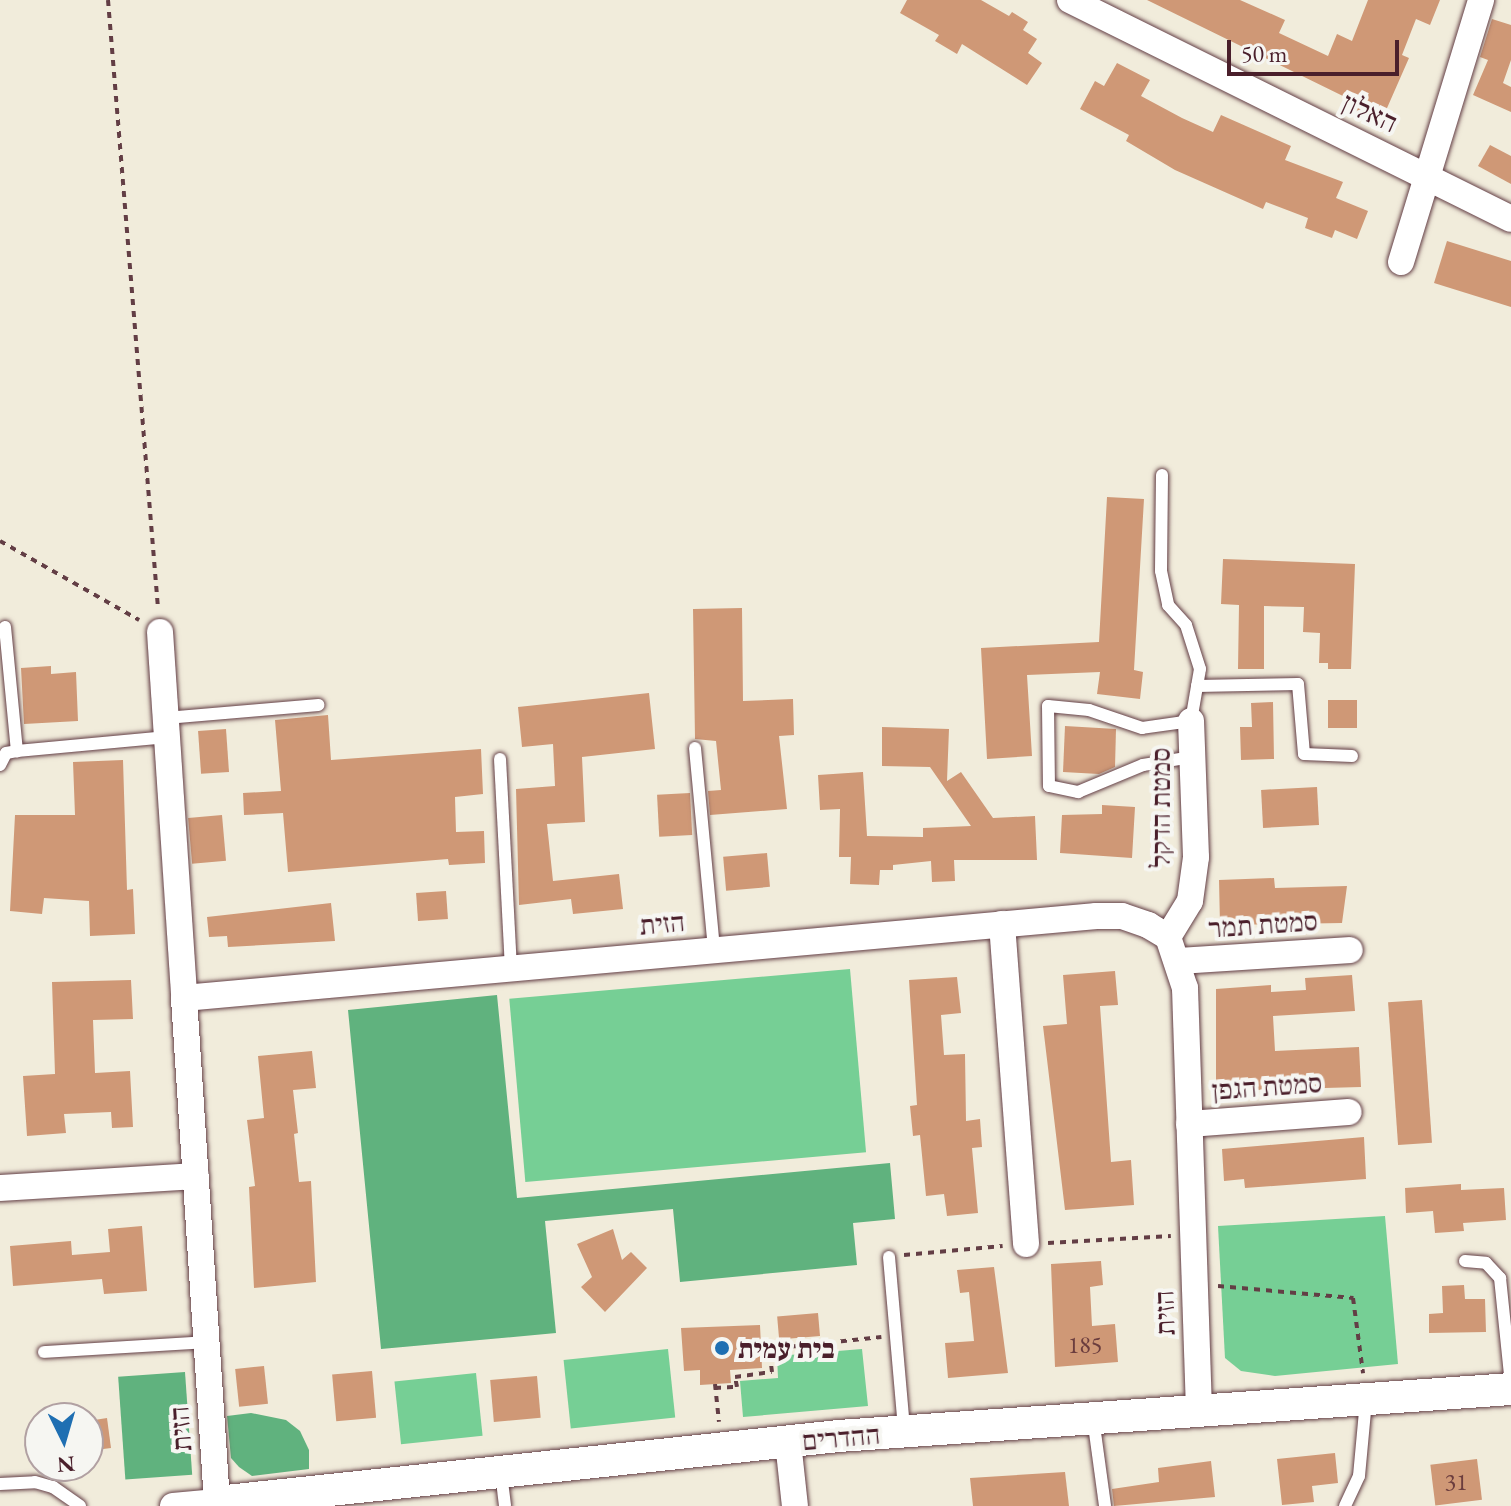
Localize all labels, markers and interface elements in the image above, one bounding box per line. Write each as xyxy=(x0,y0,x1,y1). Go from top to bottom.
scale bar xyxy=(1231,24,1403,74)
text: 50 m xyxy=(1241,38,1288,69)
street label: האלון xyxy=(1337,85,1403,139)
street label: סמטת הדקל xyxy=(1143,748,1177,868)
street label: סמטת תמר xyxy=(1207,903,1319,945)
street label: הזית xyxy=(638,904,686,942)
street label: סמטת הגפן xyxy=(1211,1065,1323,1107)
street label: הזית xyxy=(1146,1290,1182,1336)
place label: בית עמית xyxy=(738,1331,835,1365)
house number: 185 xyxy=(1068,1331,1102,1359)
marker: בית עמית xyxy=(713,1339,731,1357)
north arrow xyxy=(24,1402,104,1482)
street label: הזית xyxy=(162,1405,198,1453)
street label: ההדרים xyxy=(801,1417,881,1457)
text: N xyxy=(56,1449,76,1480)
house number: 31 xyxy=(1444,1468,1468,1496)

